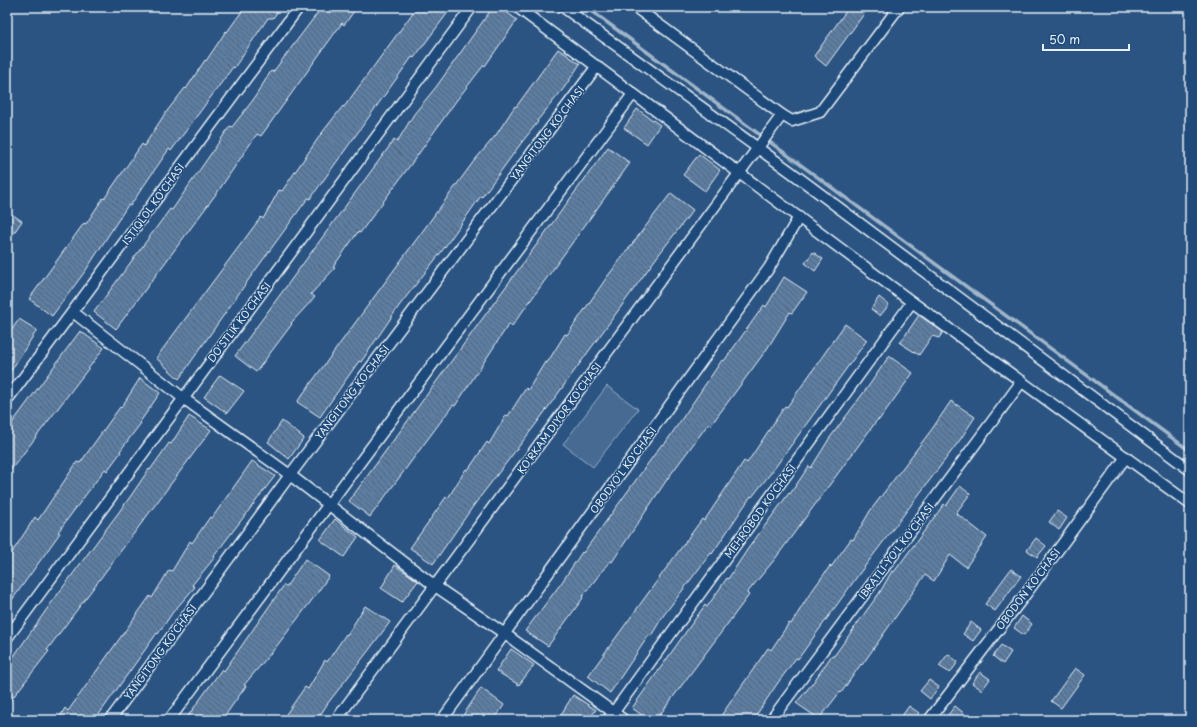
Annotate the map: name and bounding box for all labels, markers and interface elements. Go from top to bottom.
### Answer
scale bar [1043,26,1129,52]
text: 50 m [1049,30,1080,48]
street label: YANGITONG KO'CHASI [506,82,587,183]
street label: ISTIQLOL KO'CHASI [118,160,187,248]
street label: DO'STLIK KO'CHASI [203,278,274,365]
street label: YANGITONG KO'CHASI [311,341,392,442]
street label: KO'RKAM DIYOR KO'CHASI [513,359,604,477]
street label: OBODYO'L KO'CHASI [586,423,659,516]
street label: MEHROBOD KO'CHASI [720,461,799,561]
street label: IBRATLI-YO'L KO'CHASI [854,499,937,602]
street label: OBODON KO'CHASI [992,545,1063,633]
street label: YANGITONG KO'CHASI [120,601,199,703]

